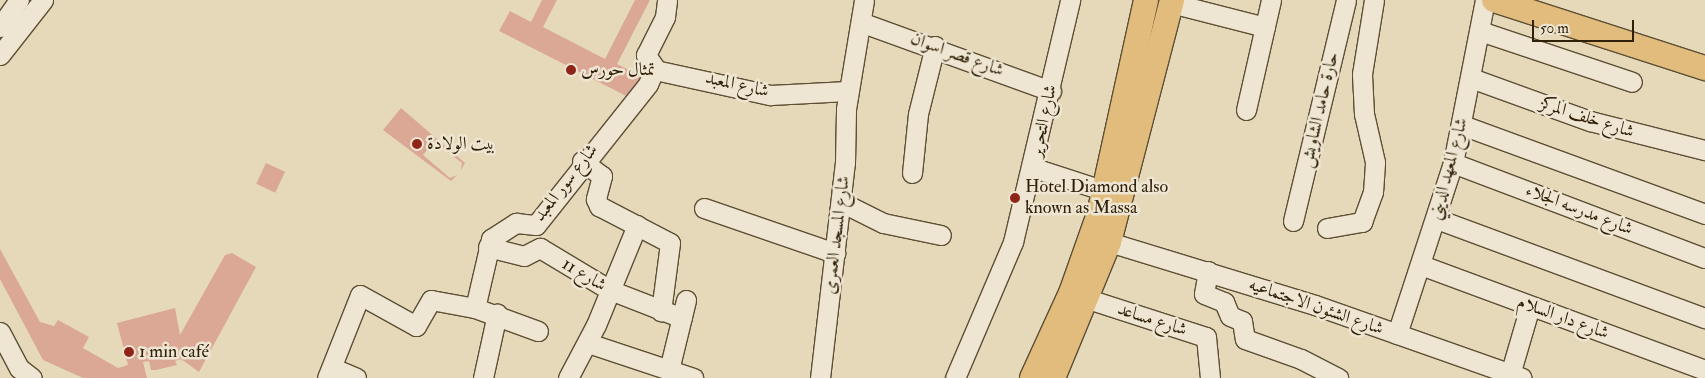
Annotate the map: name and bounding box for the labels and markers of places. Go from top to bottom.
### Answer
place label: تمثال حورس [581,59,655,81]
marker: تمثال حورس [565,64,577,76]
place label: بيت الولادة [427,133,495,155]
marker: بيت الولادة [411,138,423,150]
place label: Hotel Diamond also known as Massa [1025,177,1168,220]
marker: Hotel Diamond also known as Massa [1009,192,1021,204]
place label: 1 min café [139,341,209,363]
marker: 1 min café [123,346,135,358]

